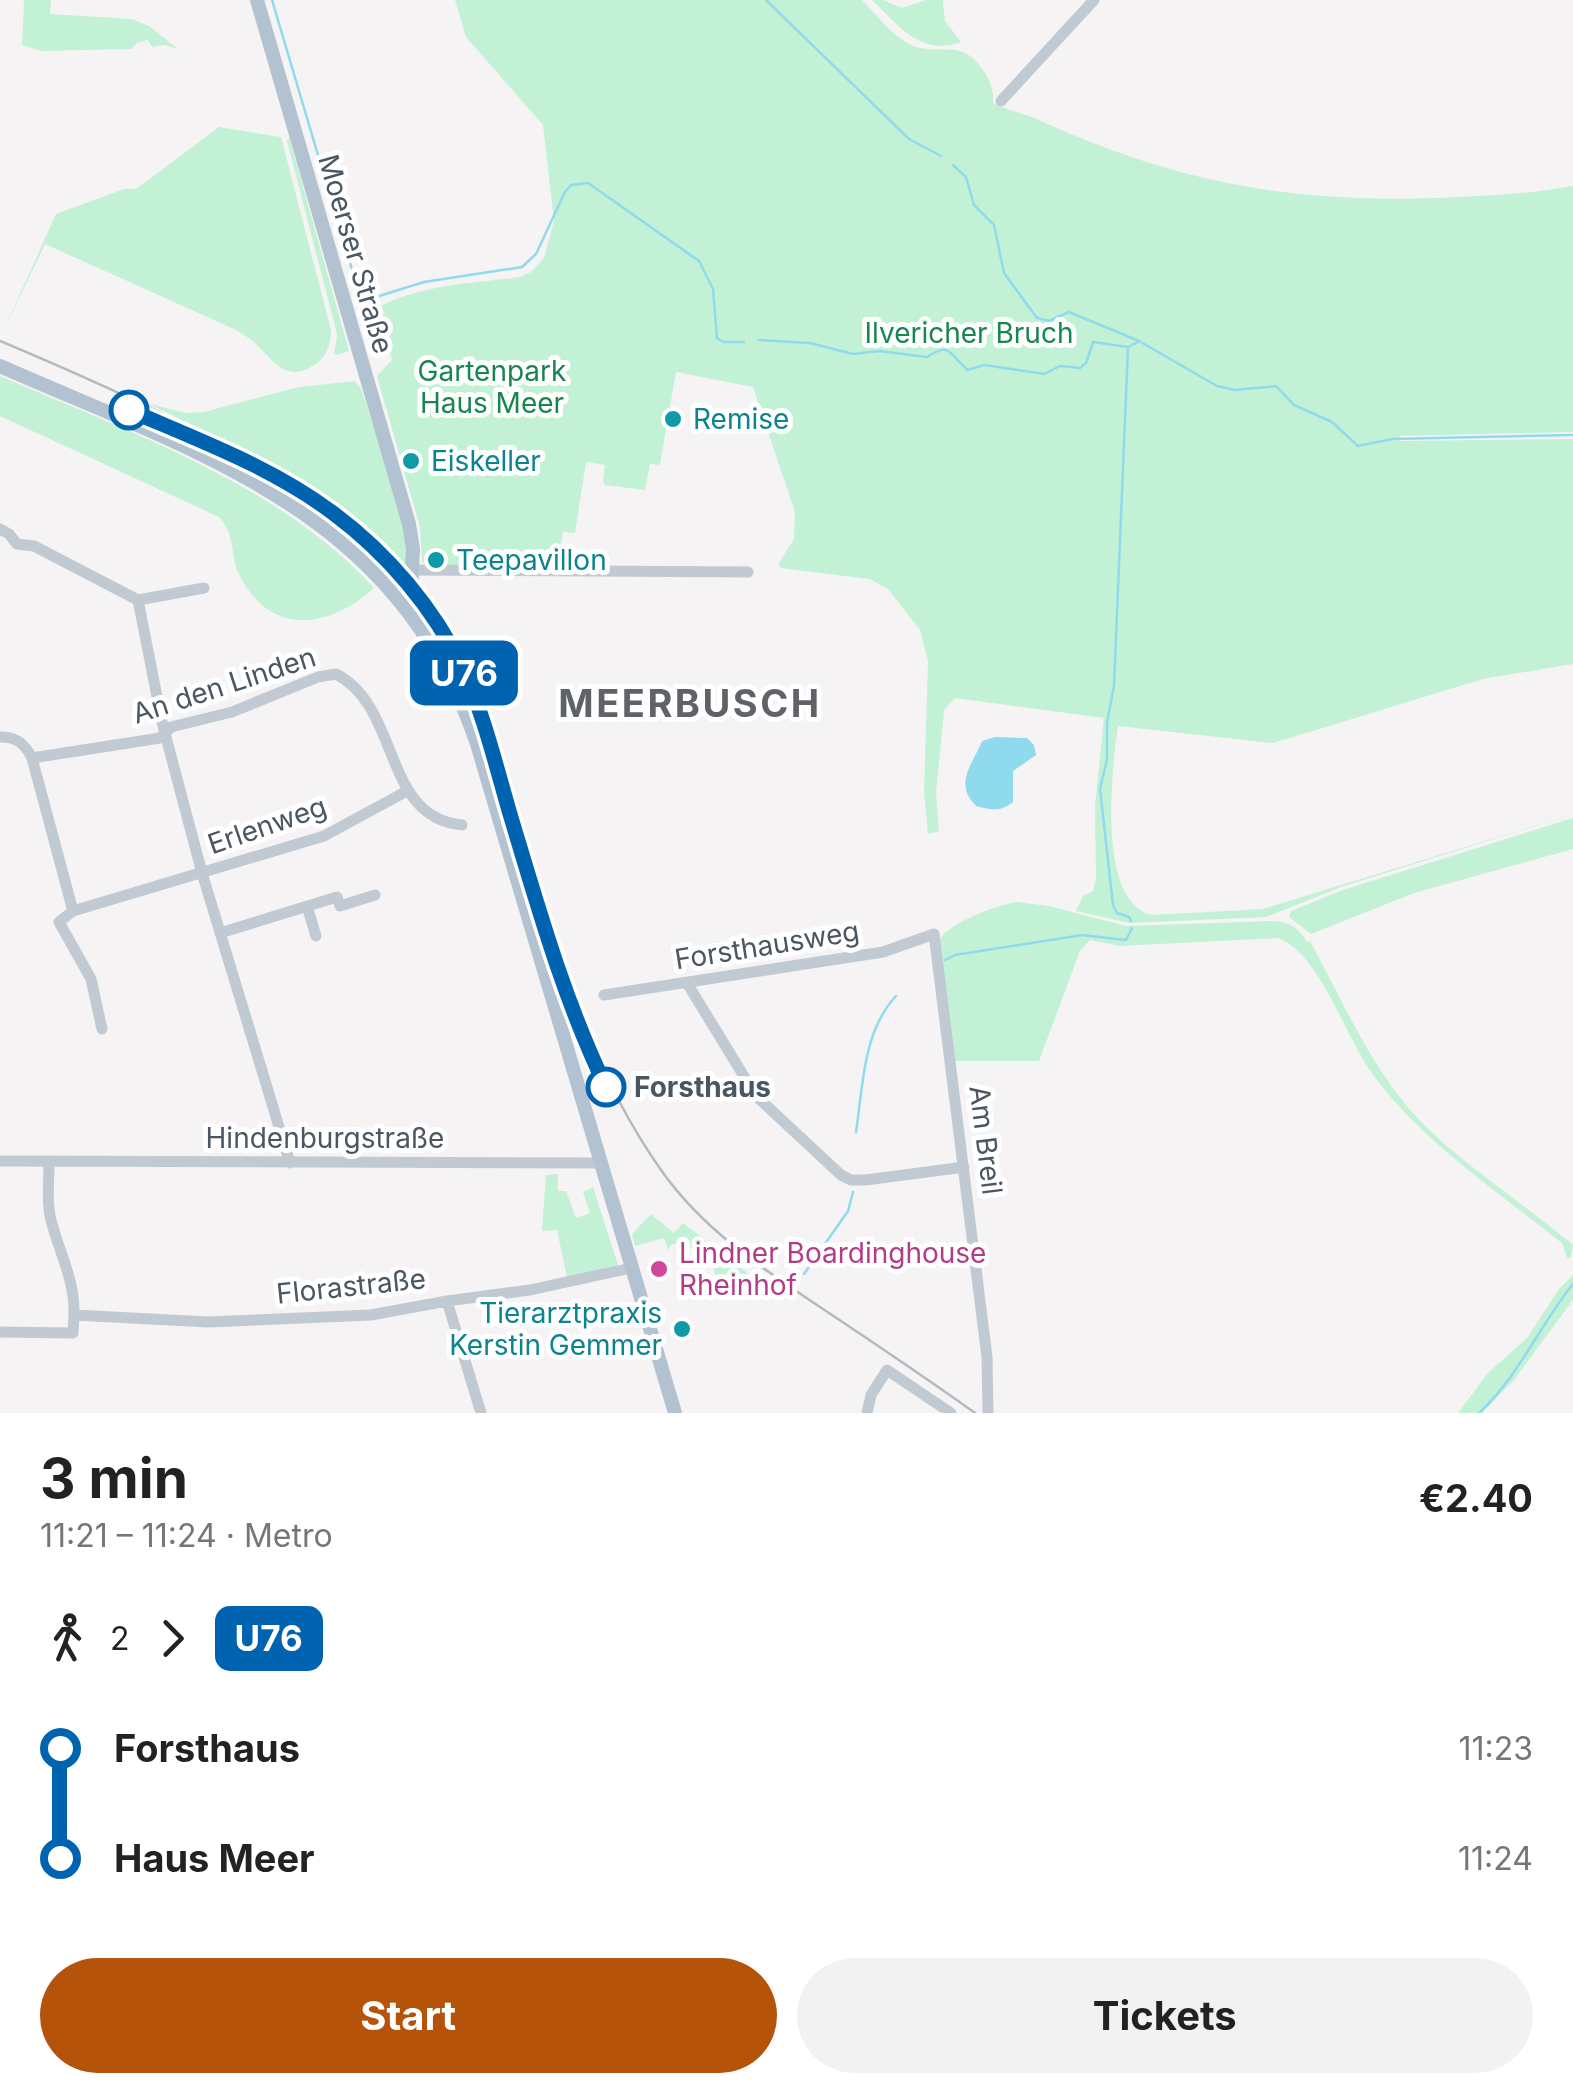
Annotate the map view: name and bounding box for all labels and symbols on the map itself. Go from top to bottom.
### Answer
street label: Moerser Straße [311,151,401,357]
park label: Ilvericher Bruch [865,316,1073,350]
park label: Gartenpark Haus Meer [418,354,566,420]
unlabelled marker [110,391,148,429]
place label: Remise [693,402,789,436]
marker: Remise [662,408,684,430]
place label: Eiskeller [431,444,541,478]
marker: Eiskeller [400,450,422,472]
place label: Teepavillon [456,543,607,577]
marker: Teepavillon [425,549,447,571]
street label: An den Linden [128,639,320,731]
line badge: U76 [406,640,522,706]
district label: MEERBUSCH [558,680,822,726]
street label: Erlenweg [203,789,331,861]
street label: Forsthausweg [672,914,862,976]
marker: Forsthaus [587,1068,625,1106]
place label: Forsthaus [634,1070,771,1104]
street label: Am Breil [962,1083,1010,1197]
street label: Hindenburgstraße [206,1121,444,1155]
place label: Lindner Boardinghouse Rheinhof [679,1236,986,1302]
marker: Lindner Boardinghouse Rheinhof [648,1258,670,1280]
street label: Florastraße [275,1261,427,1311]
place label: Tierarztpraxis Kerstin Gemmer [449,1296,662,1362]
marker: Tierarztpraxis Kerstin Gemmer [671,1318,693,1340]

